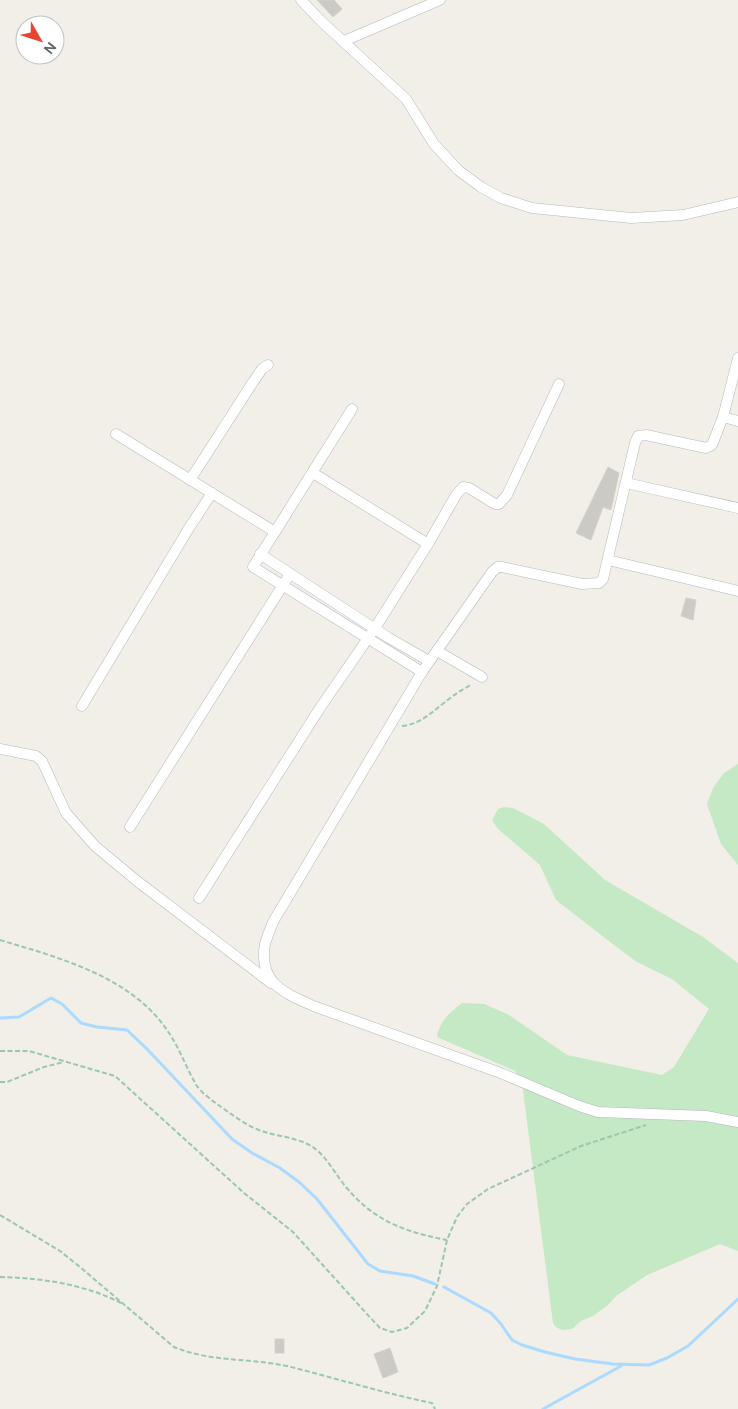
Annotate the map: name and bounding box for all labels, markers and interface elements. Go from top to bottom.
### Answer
north arrow [15,15,65,65]
text: N [40,39,60,58]

